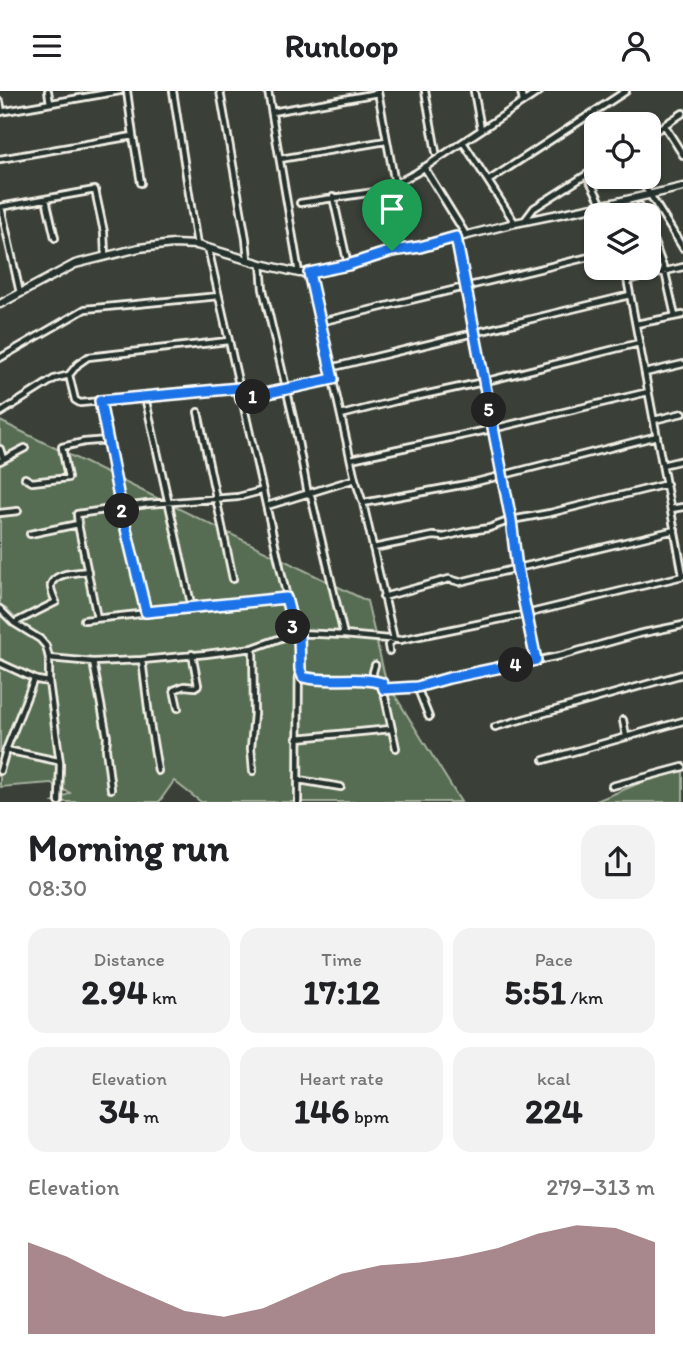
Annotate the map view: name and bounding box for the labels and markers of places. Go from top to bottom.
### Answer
pin [362,179,422,251]
pin: 1 [236,379,270,415]
pin: 5 [472,393,506,427]
pin: 2 [104,493,140,529]
pin: 3 [276,609,310,645]
pin: 4 [498,647,534,683]

